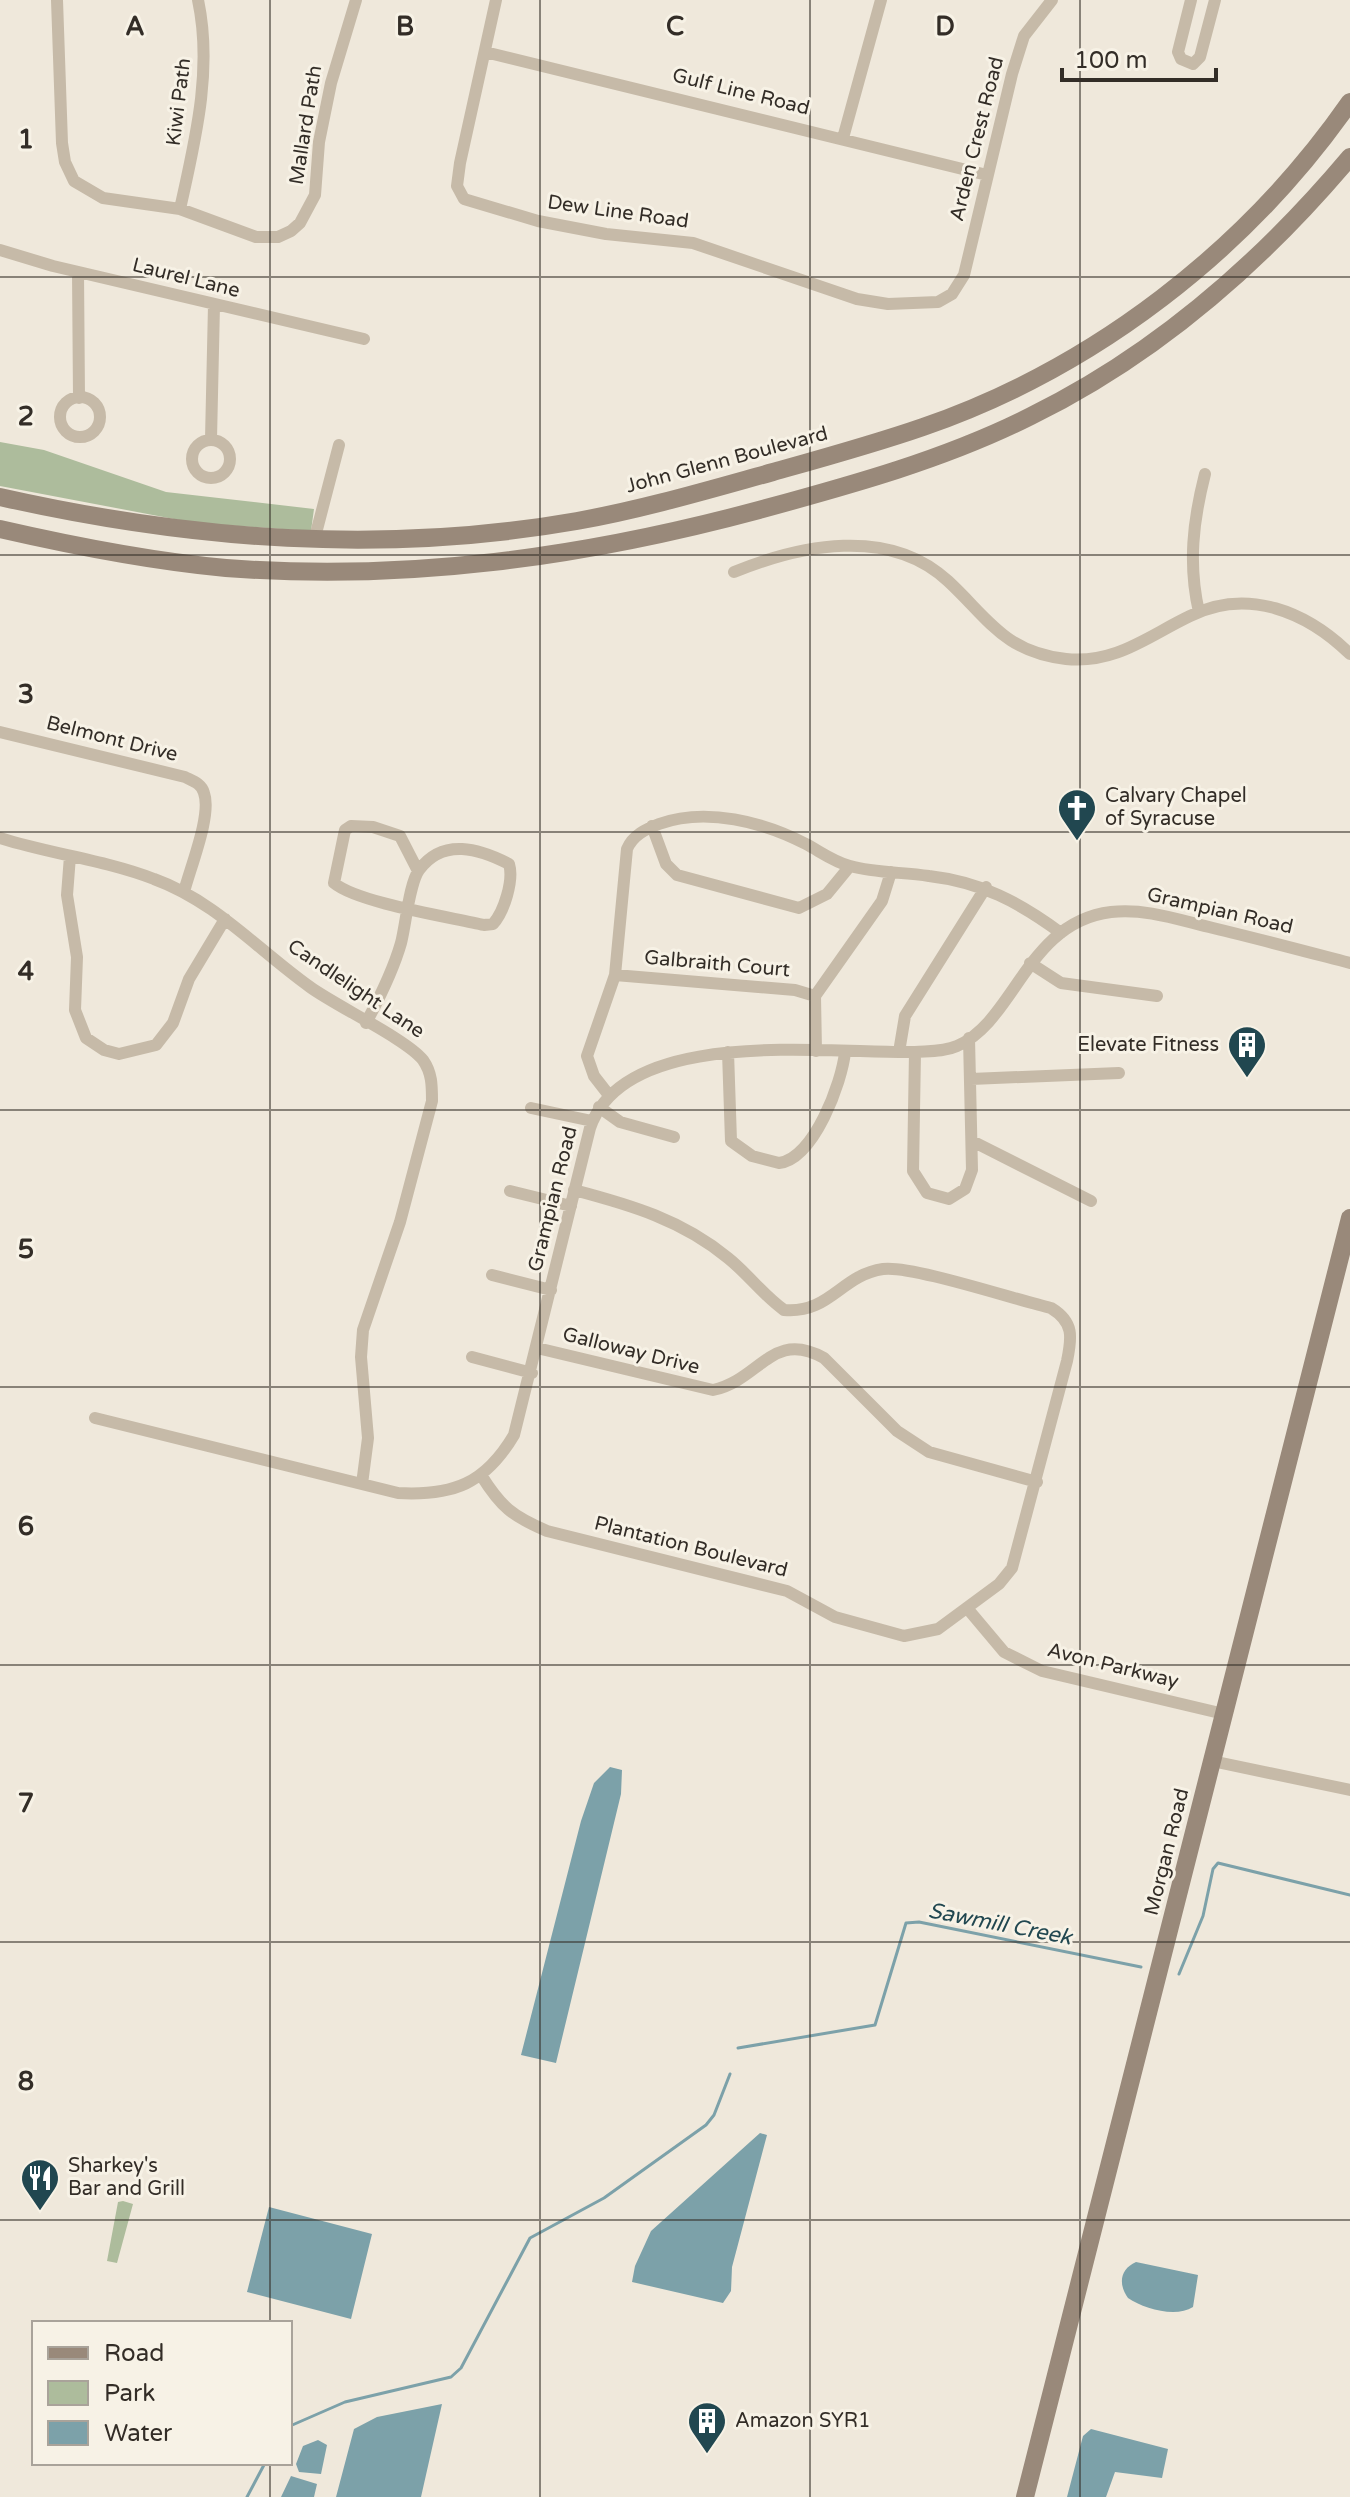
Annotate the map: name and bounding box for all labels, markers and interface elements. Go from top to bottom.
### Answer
text: A [125,11,145,42]
text: B [396,11,414,42]
text: C [666,11,684,42]
text: D [935,11,955,42]
scale bar [1062,32,1216,82]
text: 100 m [1074,46,1148,75]
street label: Arden Crest Road [945,54,1009,224]
street label: Kiwi Path [162,57,196,147]
street label: Gulf Line Road [670,63,812,121]
street label: Mallard Path [285,64,327,186]
text: 1 [18,124,34,155]
street label: Dew Line Road [546,190,690,234]
street label: Laurel Lane [130,253,242,303]
text: 2 [18,401,34,432]
street label: John Glenn Boulevard [623,421,831,499]
text: 3 [18,679,34,710]
street label: Belmont Drive [44,711,180,767]
place label: Calvary Chapel of Syracuse [1105,784,1247,831]
church icon: Calvary Chapel of Syracuse [1056,787,1098,842]
street label: Grampian Road [1145,883,1295,939]
street label: Candlelight Lane [283,934,429,1044]
street label: Galbraith Court [643,946,791,982]
text: 4 [18,956,34,987]
building icon: Elevate Fitness [1226,1024,1268,1079]
place label: Elevate Fitness [1077,1033,1219,1057]
street label: Grampian Road [523,1124,583,1274]
text: 5 [18,1234,34,1265]
street label: Galloway Drive [560,1322,702,1380]
text: 6 [18,1511,34,1542]
street label: Plantation Boulevard [592,1511,790,1583]
street label: Avon Parkway [1045,1638,1181,1694]
street label: Morgan Road [1140,1786,1194,1918]
text: 7 [18,1788,34,1819]
water label: Sawmill Creek [926,1897,1076,1951]
text: 8 [18,2066,34,2097]
place label: Sharkey's Bar and Grill [68,2154,185,2201]
restaurant icon: Sharkey's Bar and Grill [19,2157,61,2212]
legend [32,2321,292,2465]
text: Road [104,2339,164,2368]
text: Park [104,2379,155,2408]
building icon: Amazon SYR1 [686,2400,728,2455]
place label: Amazon SYR1 [735,2409,871,2433]
text: Water [104,2419,173,2448]

